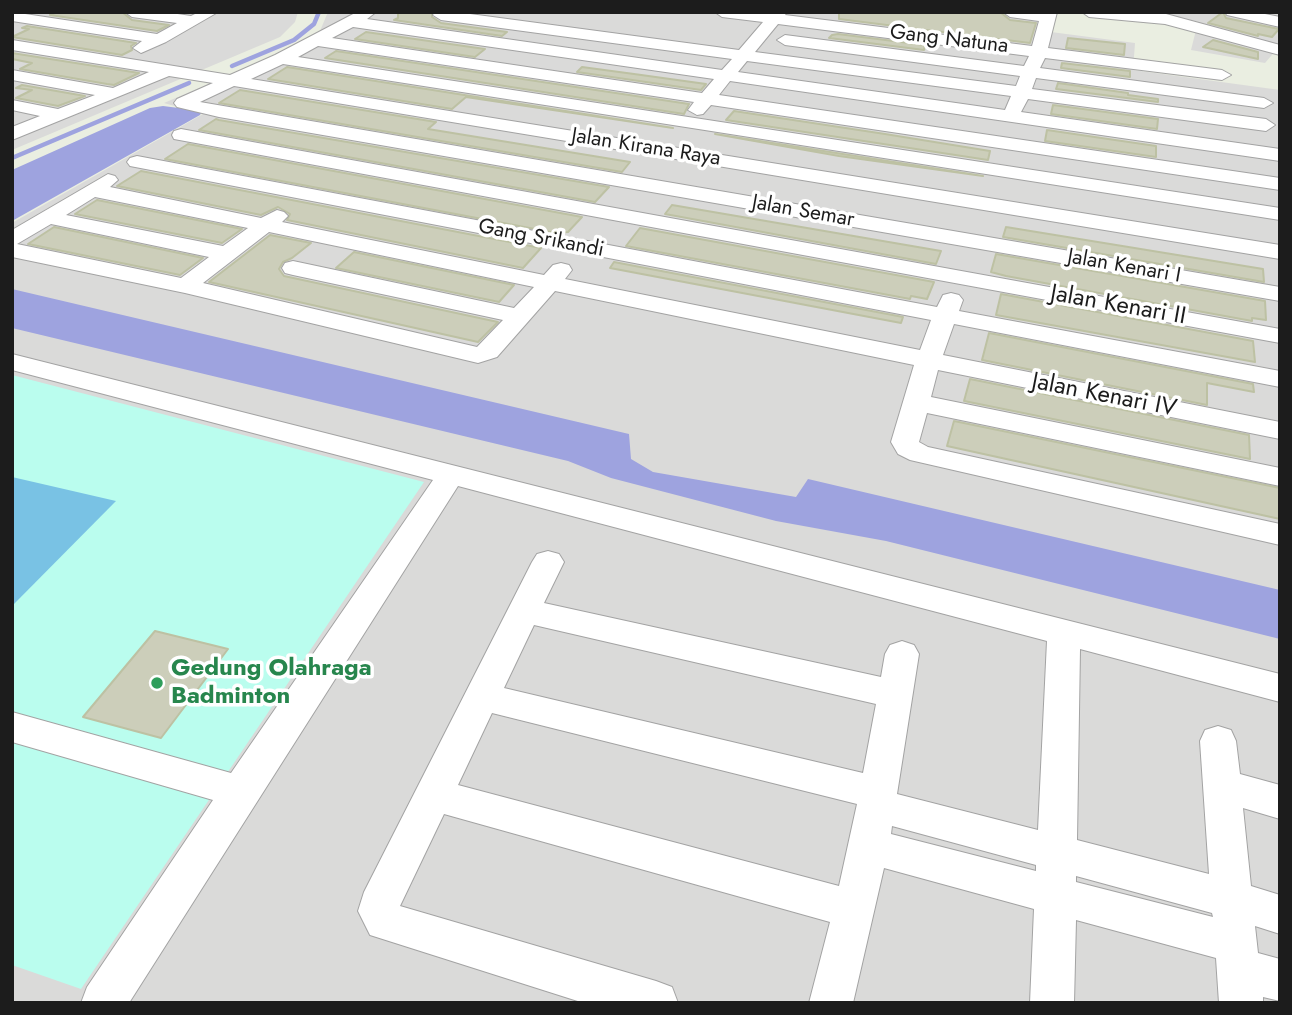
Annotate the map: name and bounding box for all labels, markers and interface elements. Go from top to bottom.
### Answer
street label: Gang Natuna [888,20,1010,60]
street label: Jalan Kirana Raya [570,124,722,172]
street label: Jalan Semar [750,191,856,233]
street label: Gang Srikandi [476,214,606,264]
street label: Jalan Kenari I [1065,245,1183,289]
street label: Jalan Kenari II [1048,280,1188,332]
street label: Jalan Kenari IV [1029,368,1179,424]
place label: Gedung Olahraga Badminton [171,655,372,711]
marker: Gedung Olahraga Badminton [149,675,165,691]

